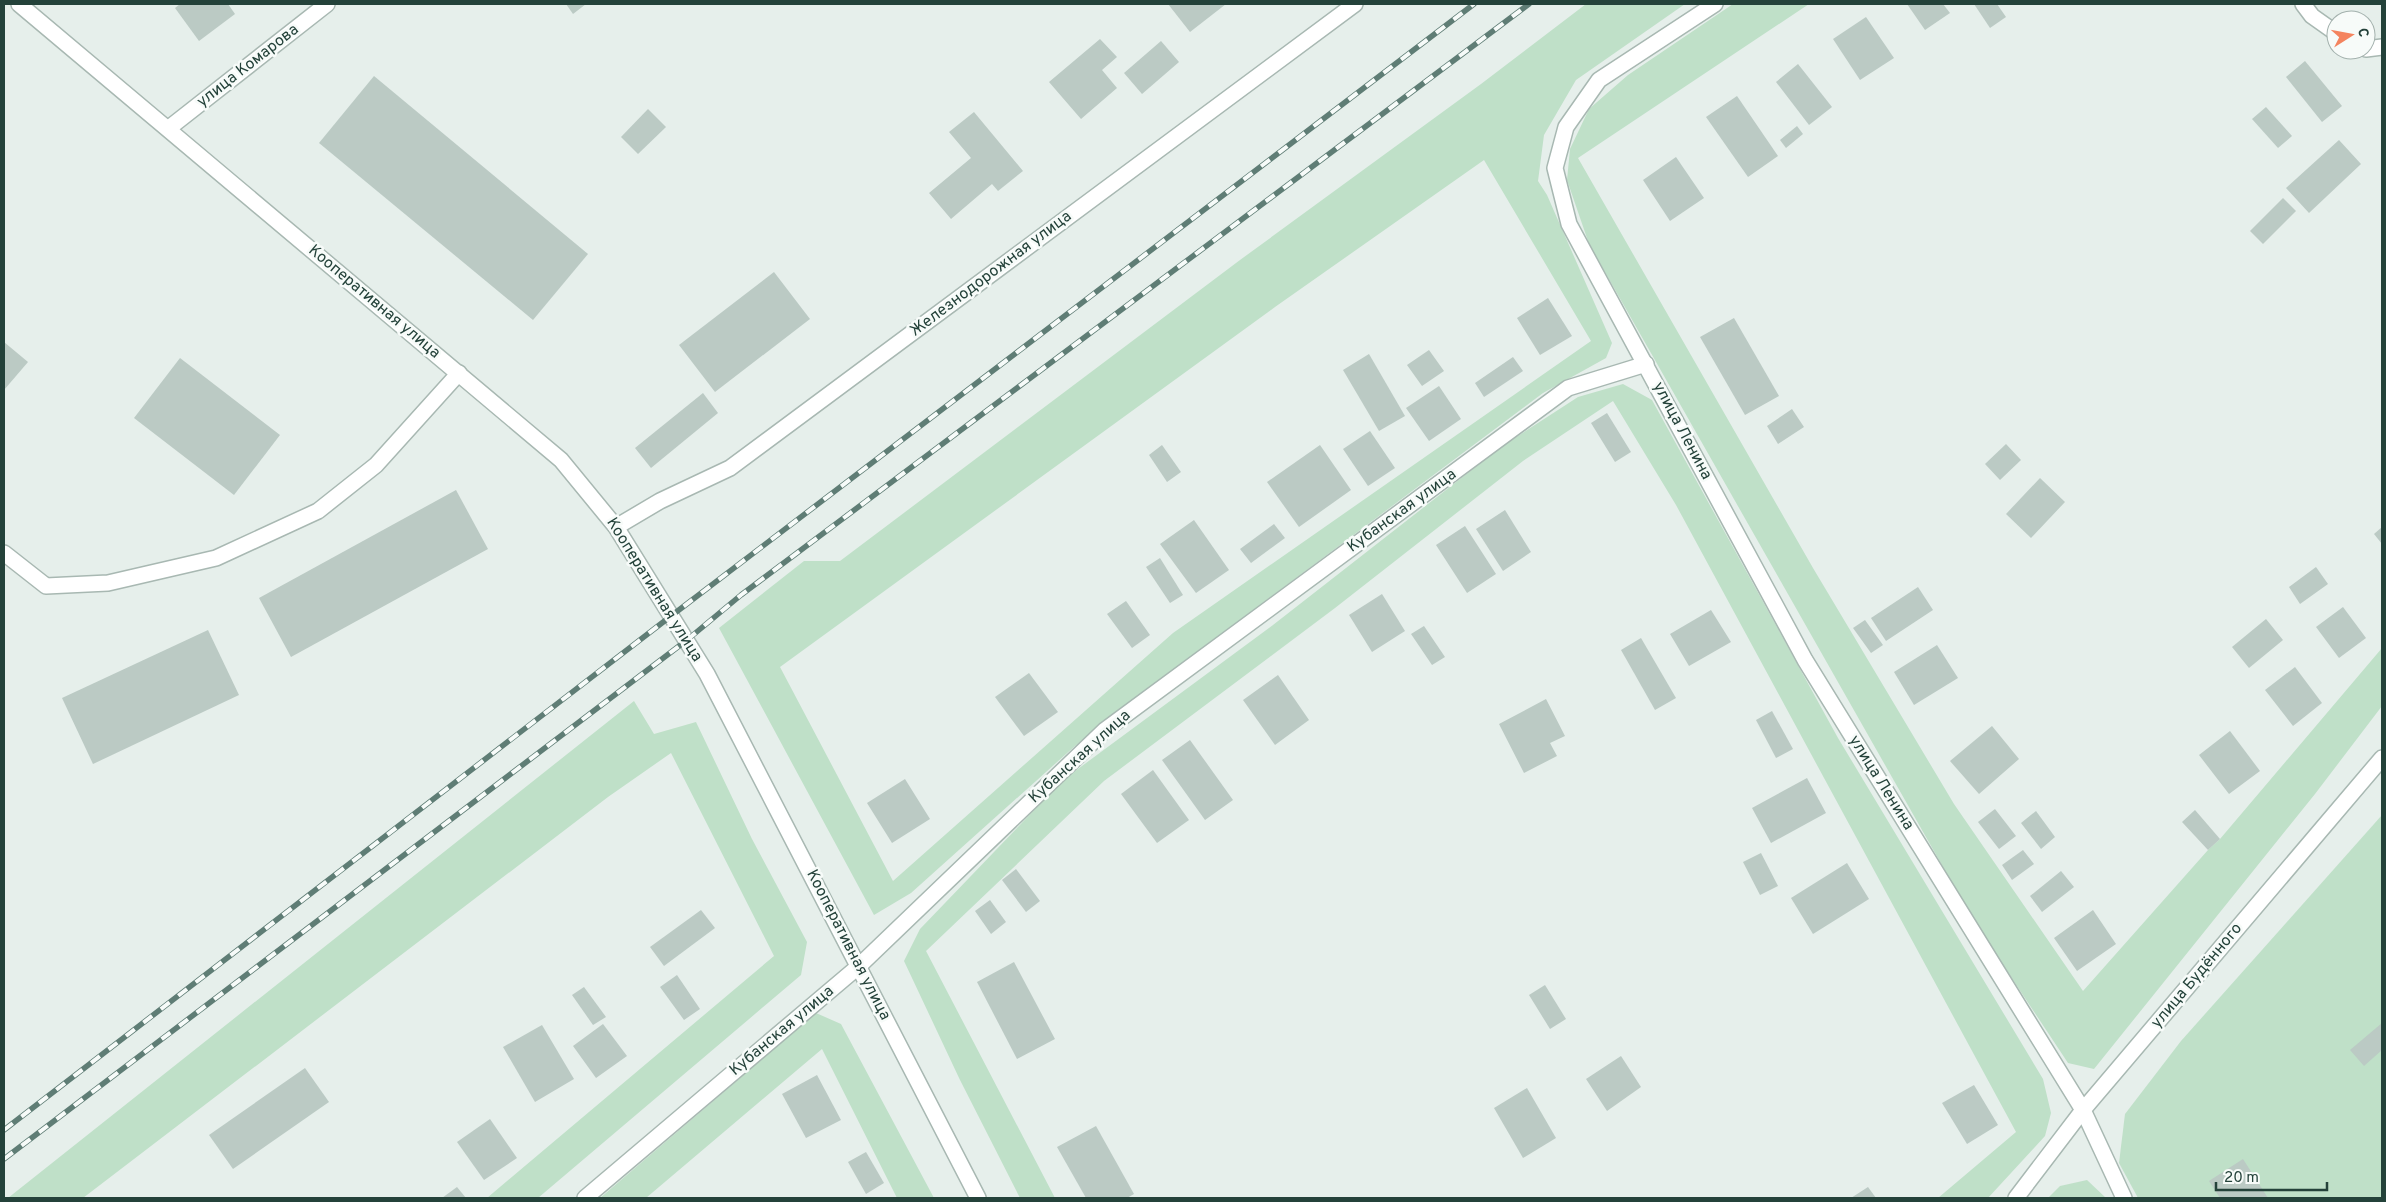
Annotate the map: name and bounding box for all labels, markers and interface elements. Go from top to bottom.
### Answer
north arrow [2326,10,2376,60]
street label: улица Комарова [193,20,303,112]
text: С [2353,27,2371,39]
street label: Железнодорожная улица [906,207,1076,341]
street label: Кооперативная улица [304,241,444,363]
street label: улица Ленина [1648,379,1716,483]
street label: Кубанская улица [1343,465,1461,557]
street label: Кооперативная улица [601,514,707,666]
street label: Кубанская улица [1025,706,1135,808]
street label: улица Ленина [1844,732,1918,834]
street label: Кооперативная улица [801,866,895,1024]
street label: улица Будённого [2147,919,2247,1033]
street label: Кубанская улица [726,982,838,1080]
scale bar [2216,1160,2327,1192]
text: 20 m [2224,1169,2259,1188]

